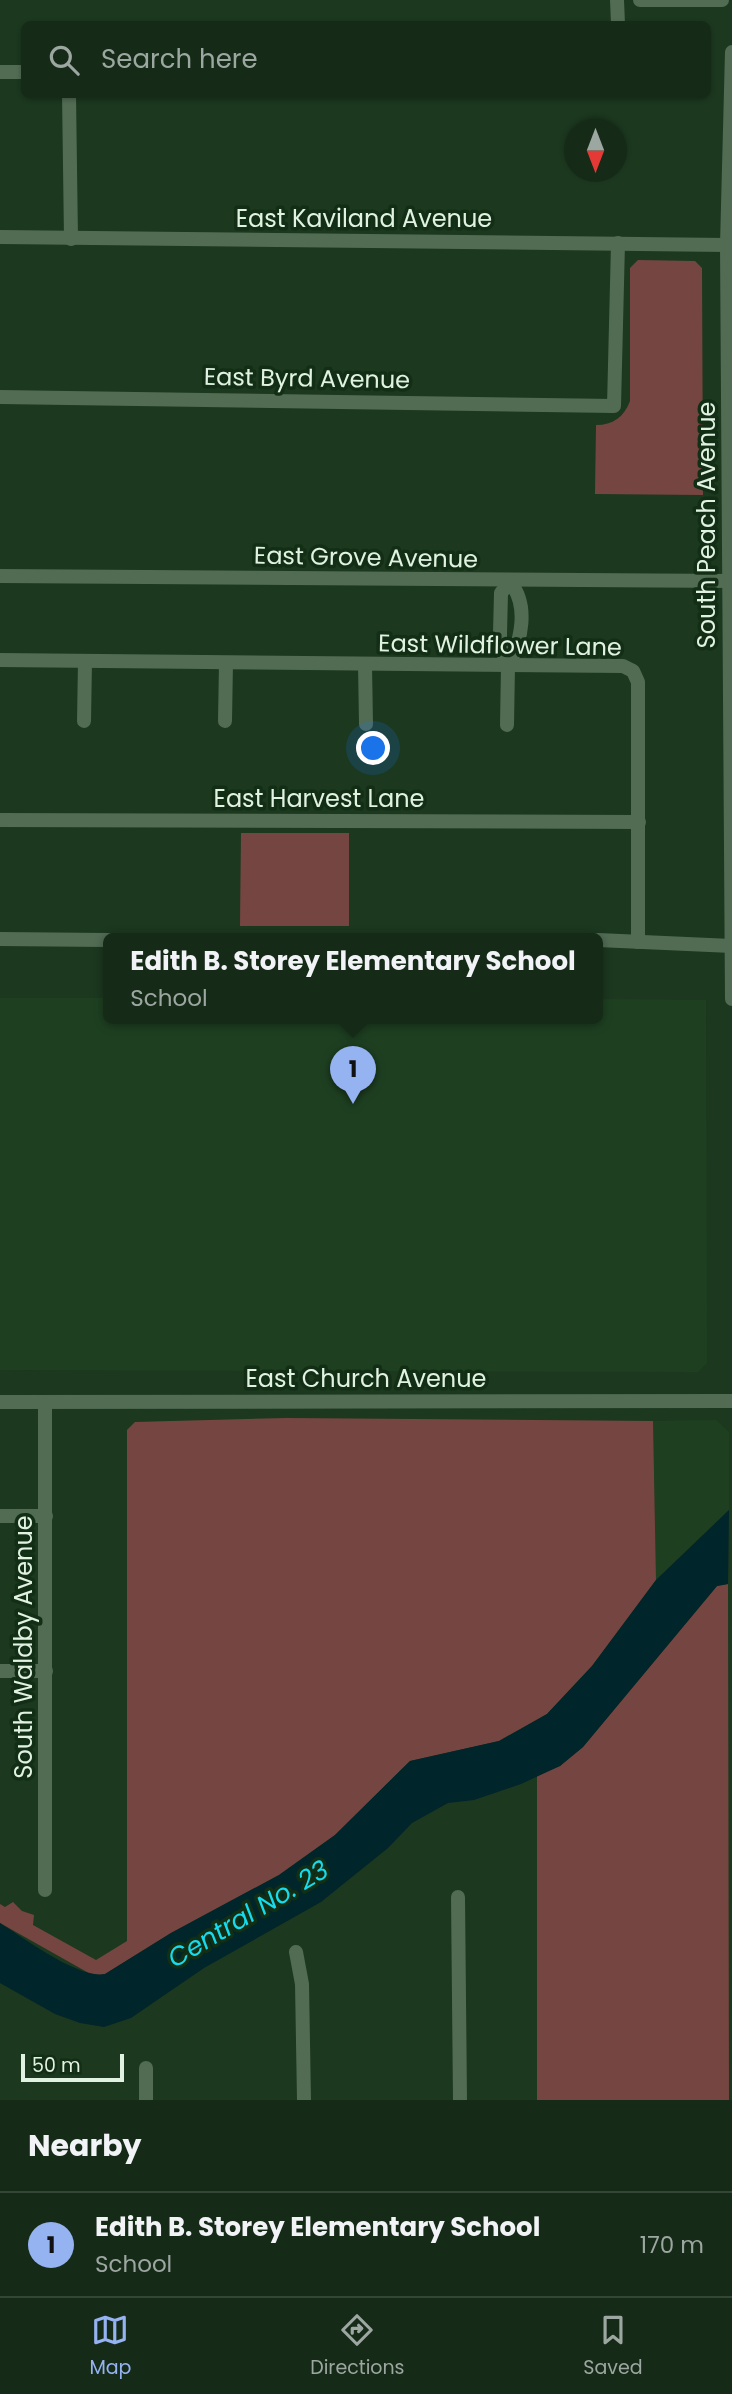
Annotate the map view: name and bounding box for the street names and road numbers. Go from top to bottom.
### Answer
street label: East Kaviland Avenue [236,202,492,235]
street label: East Byrd Avenue [204,360,410,396]
street label: South Peach Avenue [690,402,723,648]
street label: East Grove Avenue [254,539,478,575]
street label: East Wildflower Lane [378,626,622,664]
street label: East Harvest Lane [214,782,424,815]
street label: East Church Avenue [246,1362,486,1395]
street label: South Waldby Avenue [7,1515,40,1779]

